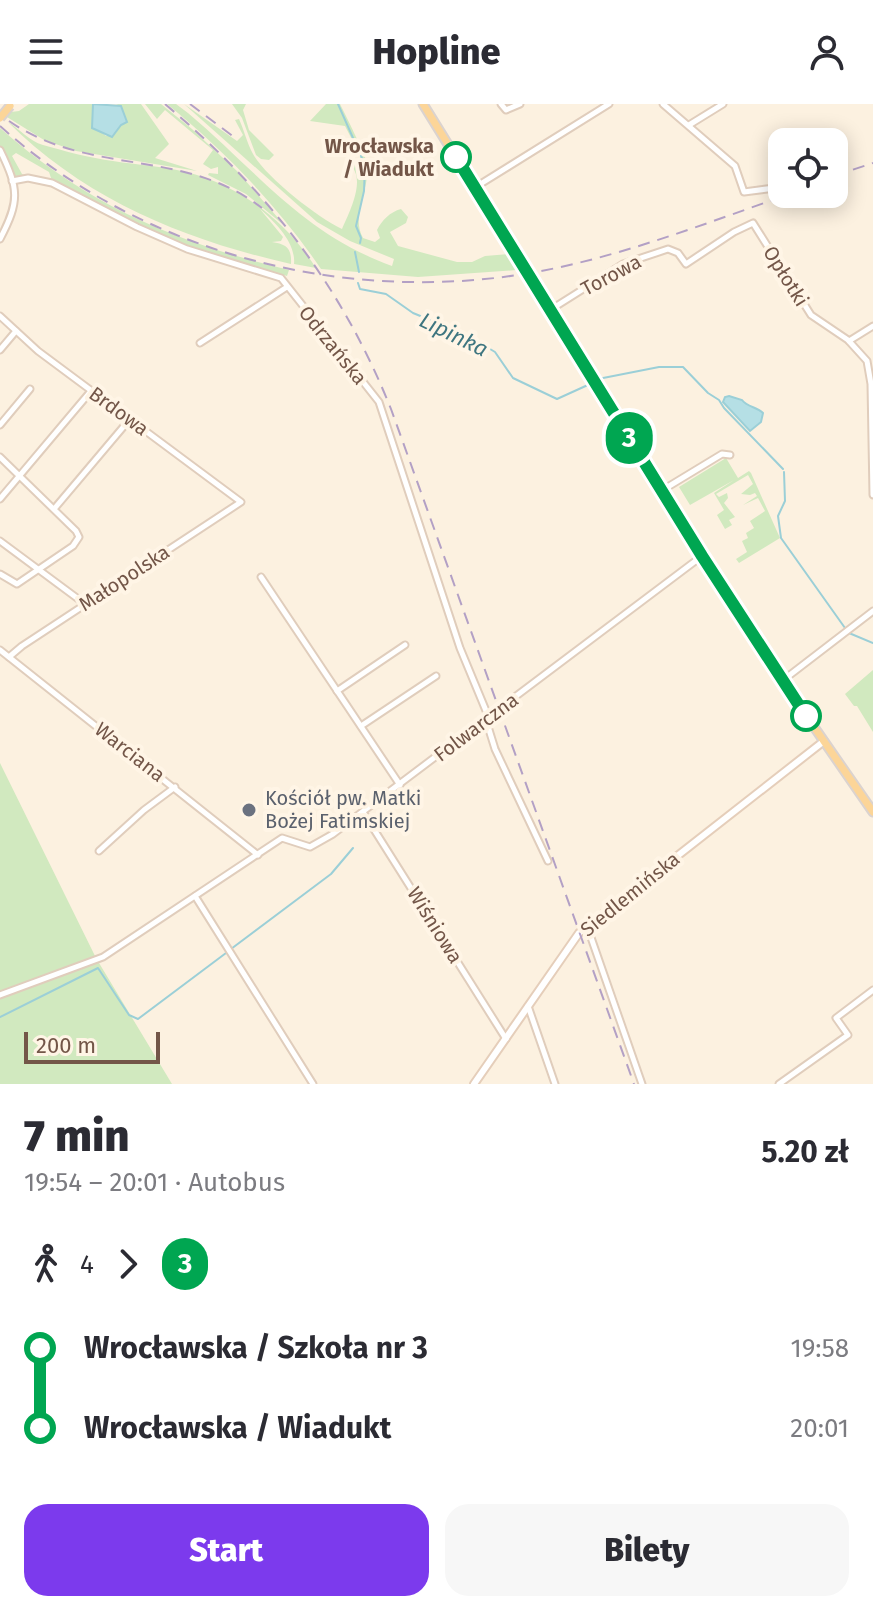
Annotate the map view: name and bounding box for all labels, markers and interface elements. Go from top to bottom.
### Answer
icon: menu [24,30,68,74]
text: Hopline [373,30,500,74]
icon: person [805,30,849,74]
map controls [768,128,848,208]
button: locate [768,128,848,208]
place label: Wrocławska / Wiadukt [325,134,434,181]
marker: Wrocławska / Wiadukt [441,142,471,172]
street label: Opłotki [758,241,814,311]
street label: Torowa [577,249,645,301]
street label: Odrzańska [294,301,372,389]
water label: Lipinka [415,306,493,363]
street label: Brdowa [84,381,154,441]
line badge: 3 [603,412,655,464]
text: 3 [622,421,636,454]
street label: Małopolska [74,540,174,616]
street label: Folwarczna [429,687,523,767]
unlabelled marker [791,701,821,731]
street label: Warciana [90,717,170,787]
place label: Kościół pw. Matki Bożej Fatimskiej [265,786,421,833]
marker: Kościół pw. Matki Bożej Fatimskiej [240,801,258,819]
street label: Siedlemińska [576,847,684,941]
street label: Wiśniowa [402,882,468,968]
scale bar [24,1028,160,1064]
text: 200 m [36,1032,96,1059]
text: 7 min [24,1110,130,1163]
text: 5.20 zł [761,1134,849,1170]
text: 19:54 – 20:01 · Autobus [24,1167,285,1198]
icon: walk [24,1242,68,1286]
icon: forward [106,1242,150,1286]
text: 3 [178,1247,192,1280]
text: 4 [80,1249,94,1280]
text: Wrocławska / Szkoła nr 3 [84,1330,428,1366]
text: 19:58 [790,1333,849,1364]
text: Wrocławska / Wiadukt [84,1410,391,1446]
text: 20:01 [790,1413,849,1444]
button: Start [24,1504,429,1596]
button: Bilety [445,1504,849,1596]

